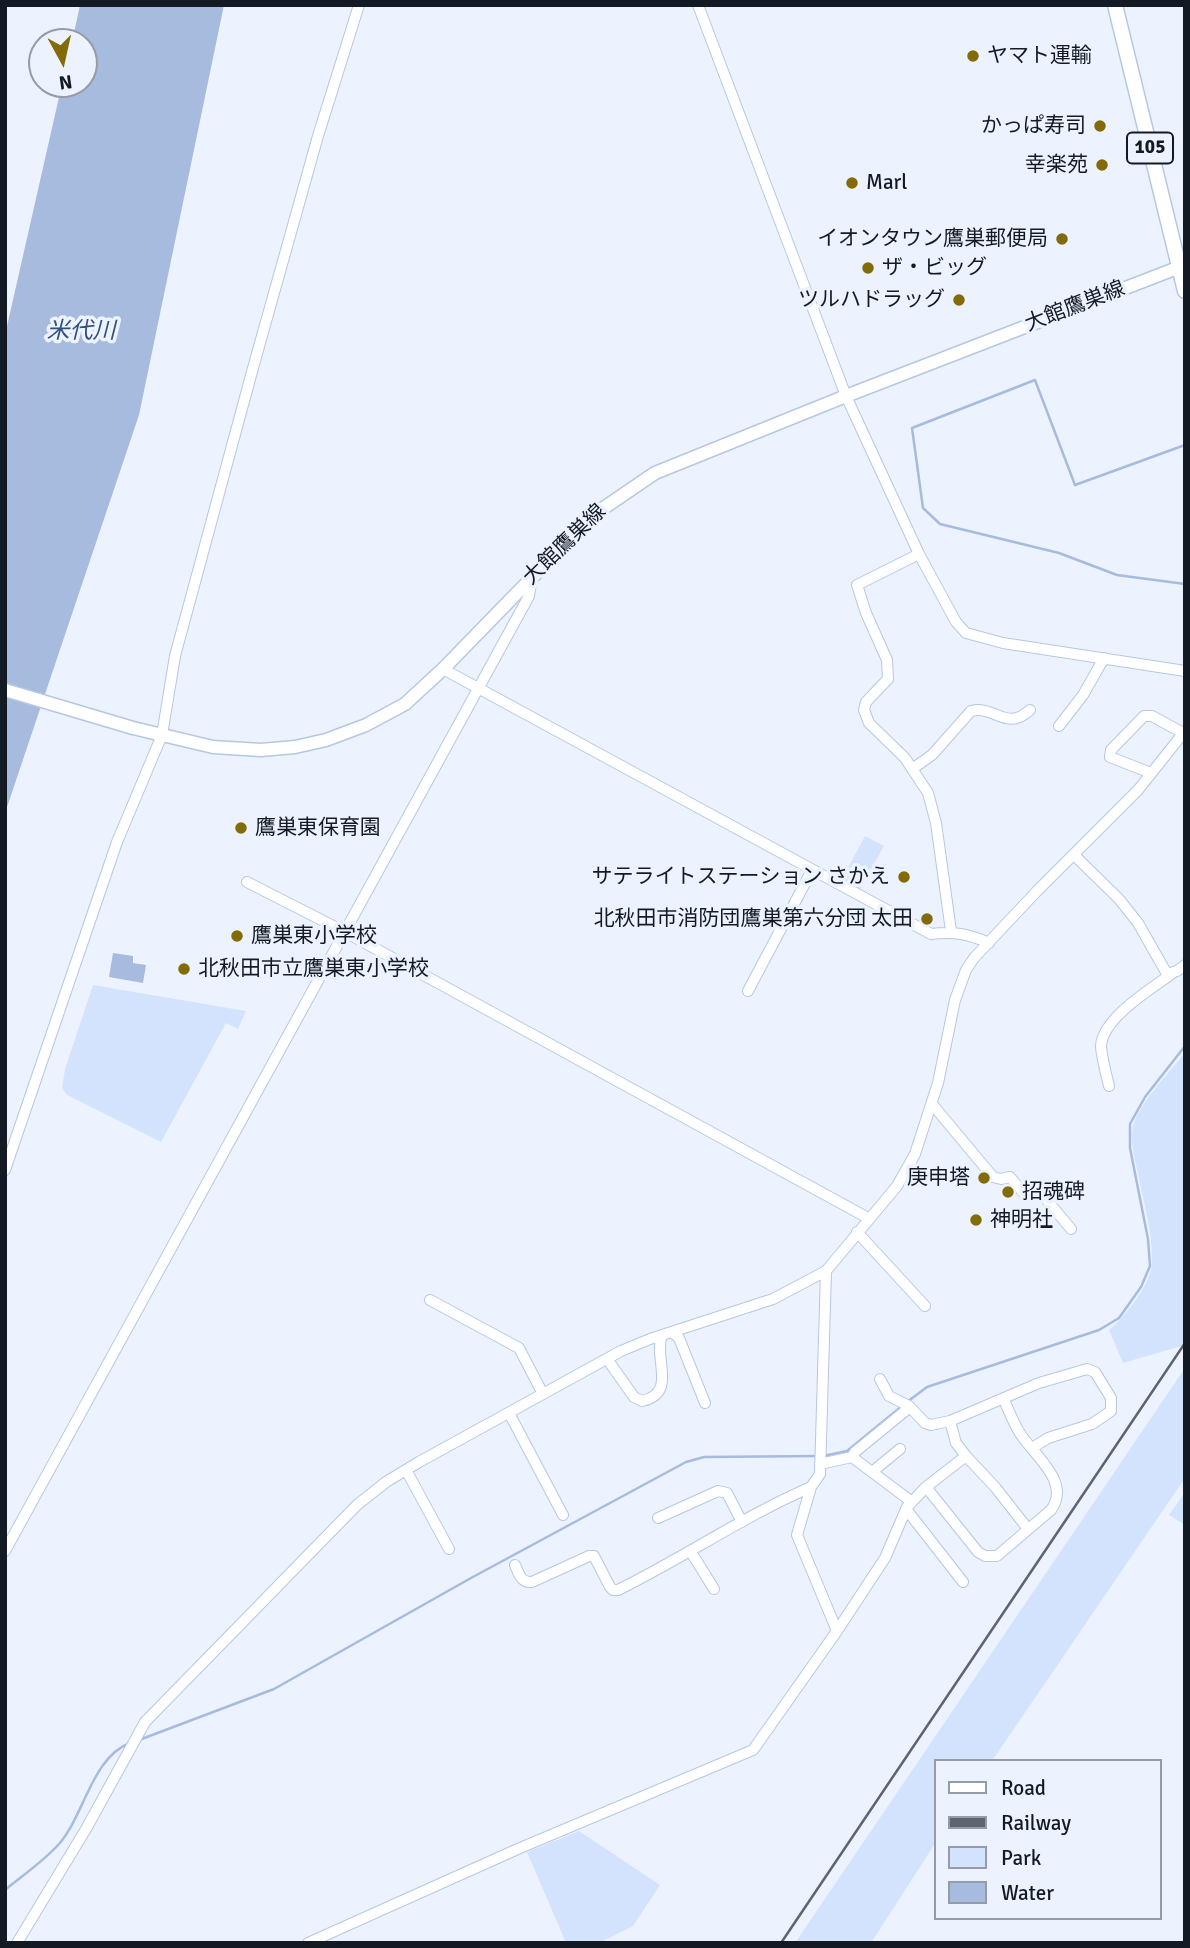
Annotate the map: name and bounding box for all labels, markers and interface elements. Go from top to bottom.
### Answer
north arrow [28,28,98,98]
place label: ヤマト運輸 [987,43,1092,69]
marker: ヤマト運輸 [965,48,981,64]
text: N [57,69,74,95]
place label: かっぱ寿司 [981,113,1086,139]
marker: かっぱ寿司 [1092,118,1108,134]
road number: 105 [1127,132,1173,164]
place label: 幸楽苑 [1025,152,1088,178]
marker: 幸楽苑 [1094,157,1110,173]
place label: Marl [866,170,907,196]
marker: Marl [844,175,860,191]
place label: イオンタウン鷹巣郵便局 [817,226,1048,252]
marker: イオンタウン鷹巣郵便局 [1054,231,1070,247]
place label: ザ・ビッグ [882,255,987,281]
marker: ザ・ビッグ [860,260,876,276]
street label: 大館鷹巣線 [1021,276,1129,338]
place label: ツルハドラッグ [798,287,945,313]
marker: ツルハドラッグ [951,292,967,308]
water label: 米代川 [47,318,115,346]
street label: 大館鷹巣線 [518,499,612,591]
place label: 鷹巣東保育園 [255,815,381,841]
marker: 鷹巣東保育園 [233,820,249,836]
place label: サテライトステーション さかえ [591,864,890,890]
marker: サテライトステーション さかえ [896,869,912,885]
place label: 北秋田市消防団鷹巣第六分団 太田 [593,906,913,932]
marker: 北秋田市消防団鷹巣第六分団 太田 [919,911,935,927]
place label: 鷹巣東小学校 [251,923,377,949]
marker: 鷹巣東小学校 [229,928,245,944]
place label: 北秋田市立鷹巣東小学校 [198,956,429,982]
marker: 北秋田市立鷹巣東小学校 [176,961,192,977]
place label: 庚申塔 [907,1165,970,1191]
marker: 庚申塔 [976,1170,992,1186]
place label: 招魂碑 [1022,1179,1085,1205]
marker: 招魂碑 [1000,1184,1016,1200]
place label: 神明社 [990,1207,1053,1233]
marker: 神明社 [968,1212,984,1228]
legend [934,1759,1162,1920]
text: Road [1001,1775,1046,1801]
text: Railway [1001,1810,1071,1836]
text: Park [1001,1845,1041,1871]
text: Water [1001,1880,1054,1906]

